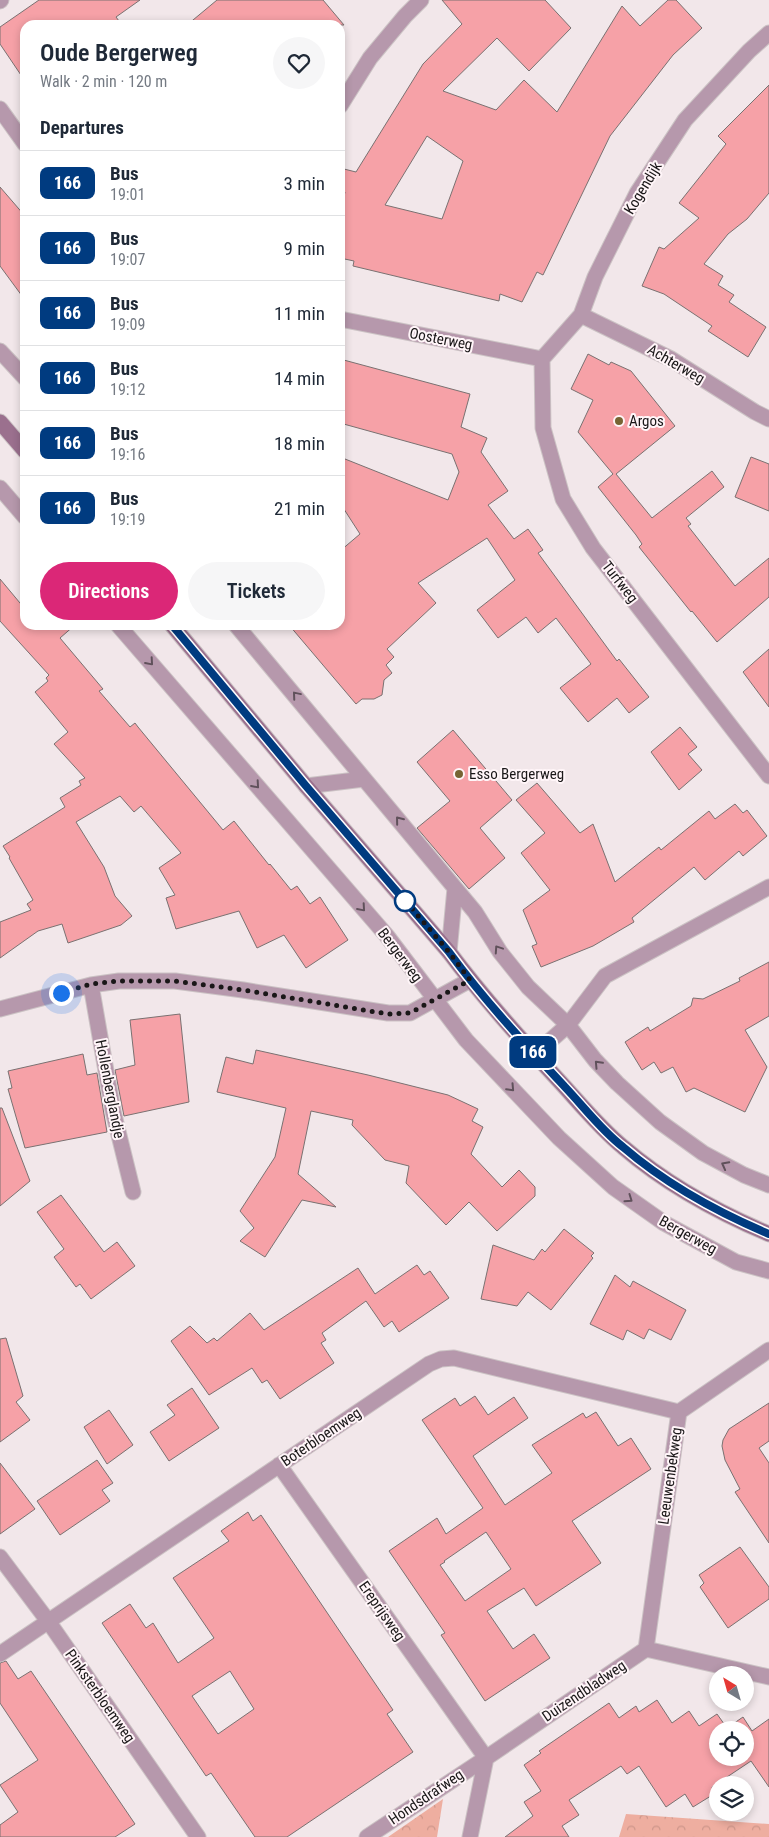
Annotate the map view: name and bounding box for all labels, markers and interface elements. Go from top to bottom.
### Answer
button: heart [273,37,325,89]
text: Oude Bergerweg [40,39,198,67]
text: Walk · 2 min · 120 m [40,72,167,91]
text: Departures [40,116,124,139]
street label: Kogendijk [620,158,666,218]
text: Bus [110,162,139,185]
text: 166 [54,172,81,193]
text: 3 min [283,172,325,195]
text: 19:01 [110,185,145,204]
text: Bus [110,227,139,250]
text: 166 [54,237,81,258]
text: 9 min [283,237,325,260]
text: 19:07 [110,250,145,269]
text: Bus [110,292,139,315]
text: 166 [54,302,81,323]
text: 11 min [274,302,325,325]
text: 19:09 [110,315,145,334]
street label: Oosterweg [408,324,474,354]
street label: Achterweg [644,340,708,388]
text: Bus [110,357,139,380]
text: 166 [54,367,81,388]
text: 14 min [274,367,325,390]
text: 19:12 [110,380,145,399]
place label: Argos [629,412,664,430]
marker: Argos [613,415,625,427]
text: Bus [110,422,139,445]
text: 166 [54,432,81,453]
text: 18 min [274,432,325,455]
text: 19:16 [110,445,145,464]
text: Bus [110,487,139,510]
text: 166 [54,497,81,518]
text: 21 min [274,497,325,520]
text: 19:19 [110,510,145,529]
street label: Turfweg [598,558,642,606]
button: Directions [40,562,178,620]
button: Tickets [188,562,325,620]
one-way arrow [144,656,153,665]
one-way arrow [292,692,301,701]
place label: Esso Bergerweg [469,765,564,783]
marker: Esso Bergerweg [453,768,465,780]
one-way arrow [251,779,259,788]
one-way arrow [396,817,405,826]
unlabelled marker [394,890,416,912]
one-way arrow [357,902,365,911]
street label: Bergerweg [374,924,426,986]
one-way arrow [495,945,505,954]
your location [49,981,74,1006]
line badge: 166 [504,1036,562,1068]
street label: Hollenberglandje [92,1038,128,1140]
text: 166 [519,1041,547,1062]
one-way arrow [595,1061,604,1070]
one-way arrow [505,1082,514,1091]
one-way arrow [721,1161,730,1171]
one-way arrow [624,1193,633,1202]
street label: Bergerweg [656,1212,720,1258]
street label: Boterbloemweg [278,1404,364,1470]
street label: Leeuwenbekweg [654,1426,686,1526]
street label: Ereprijsweg [355,1578,409,1644]
street label: Pinksterbloemweg [61,1646,139,1746]
street label: Duizendbladweg [539,1656,629,1726]
north arrow [709,1666,754,1711]
map controls [709,1666,754,1821]
button: locate [709,1721,754,1766]
street label: Hondsdrafweg [385,1765,467,1829]
button: layers [709,1776,754,1821]

